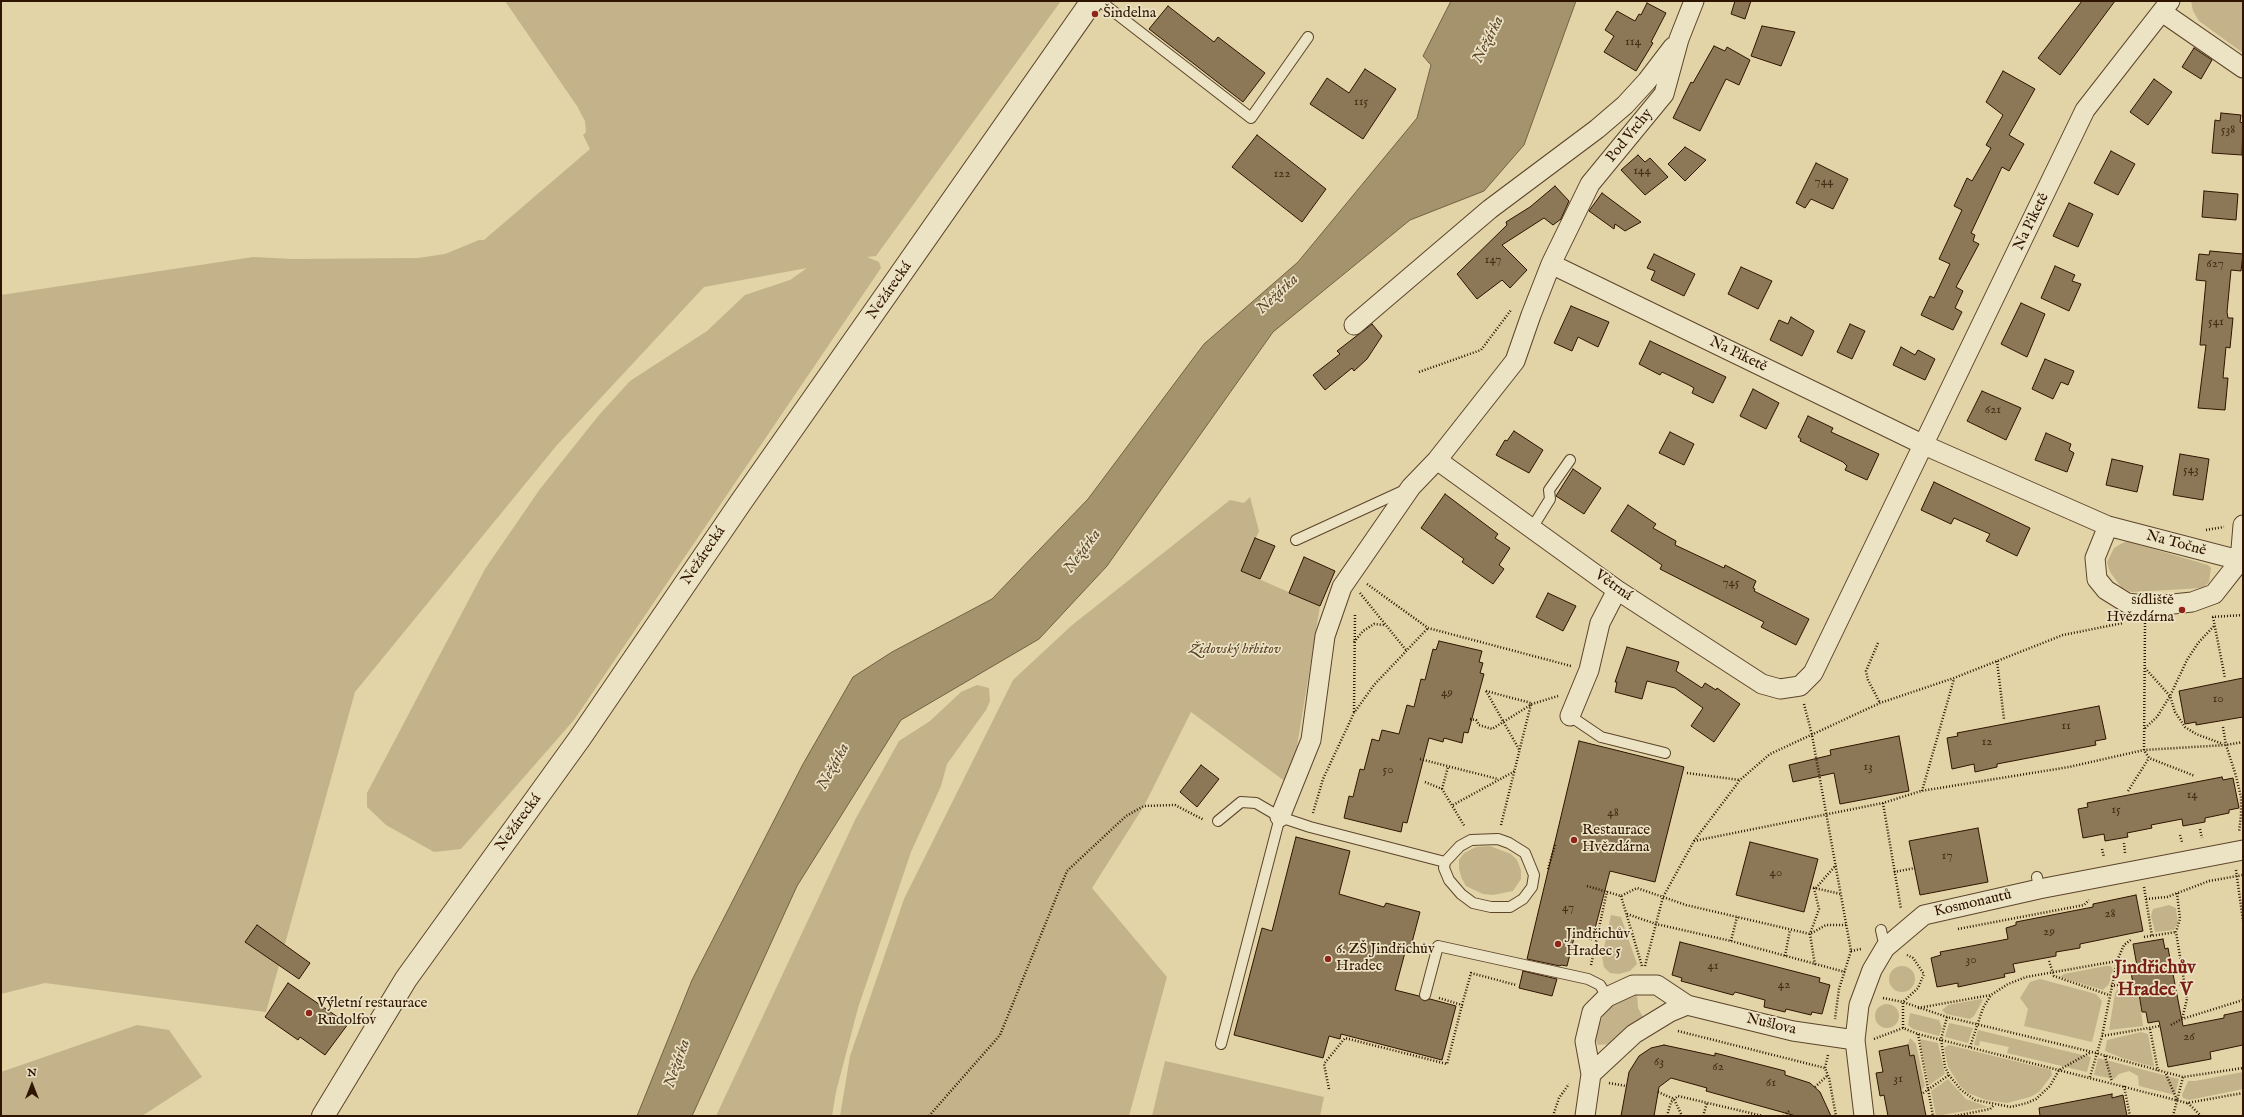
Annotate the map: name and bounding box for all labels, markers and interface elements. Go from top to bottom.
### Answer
place label: Šindelna [1103,5,1156,23]
marker: Šindelna [1090,9,1100,19]
water label: Nežárka [1469,13,1509,67]
house number: 114 [1625,34,1641,50]
house number: 115 [1354,94,1368,110]
street label: Pod Vrchy [1603,106,1657,166]
house number: 538 [2221,122,2235,138]
house number: 144 [1633,163,1651,179]
house number: 122 [1273,166,1291,182]
house number: 744 [1815,174,1833,190]
street label: Na Piketě [2010,190,2054,254]
house number: 147 [1485,252,1501,268]
house number: 627 [2206,256,2224,272]
street label: Nežárecká [864,259,916,323]
water label: Nežárka [1253,271,1303,319]
house number: 541 [2208,314,2224,330]
street label: Na Piketě [1706,333,1770,377]
house number: 621 [1985,402,2001,418]
house number: 543 [2183,462,2199,478]
street label: Nežárecká [678,524,730,588]
water label: Nežárka [1060,526,1106,578]
street label: Na Točně [2144,527,2208,561]
street label: Větrná [1591,567,1635,605]
house number: 745 [1722,575,1740,591]
place label: sídliště Hvězdárna [2107,592,2174,627]
marker: sídliště Hvězdárna [2177,605,2187,615]
park label: Židovský hřbitov [1189,641,1281,659]
house number: 49 [1441,685,1453,701]
house number: 10 [2212,691,2224,707]
house number: 11 [2061,718,2071,734]
house number: 12 [1982,734,1992,750]
water label: Nežárka [813,740,855,794]
house number: 13 [1863,759,1873,775]
house number: 50 [1382,762,1394,778]
house number: 14 [2186,787,2198,803]
street label: Nežárecká [492,791,546,855]
house number: 15 [2111,802,2121,818]
house number: 48 [1607,805,1619,821]
place label: Restaurace Hvězdárna [1582,822,1650,857]
marker: Restaurace Hvězdárna [1569,835,1579,845]
house number: 17 [1942,848,1952,864]
house number: 40 [1770,865,1782,881]
street label: Kosmonautů [1933,886,2013,922]
house number: 47 [1562,900,1574,916]
house number: 28 [2104,906,2116,922]
house number: 29 [2043,924,2055,940]
place label: Jindřichův Hradec 5 [1566,926,1630,961]
marker: Jindřichův Hradec 5 [1553,939,1563,949]
place label: 6. ZŠ Jindřichův Hradec [1336,941,1435,976]
house number: 30 [1965,952,1977,968]
marker: 6. ZŠ Jindřichův Hradec [1323,954,1333,964]
house number: 41 [1707,958,1719,974]
district label: Jindřichův Hradec V [2114,958,2196,1002]
house number: 42 [1778,977,1790,993]
place label: Výletní restaurace Rudolfov [317,995,428,1030]
marker: Výletní restaurace Rudolfov [304,1008,314,1018]
street label: Nušlova [1744,1011,1798,1039]
house number: 26 [2183,1029,2195,1045]
water label: Nežárka [661,1037,695,1091]
house number: 63 [1654,1054,1664,1070]
house number: 62 [1712,1059,1724,1075]
north arrow [12,1065,52,1105]
text: N [27,1066,37,1080]
house number: 31 [1893,1071,1903,1087]
house number: 61 [1766,1075,1776,1091]

